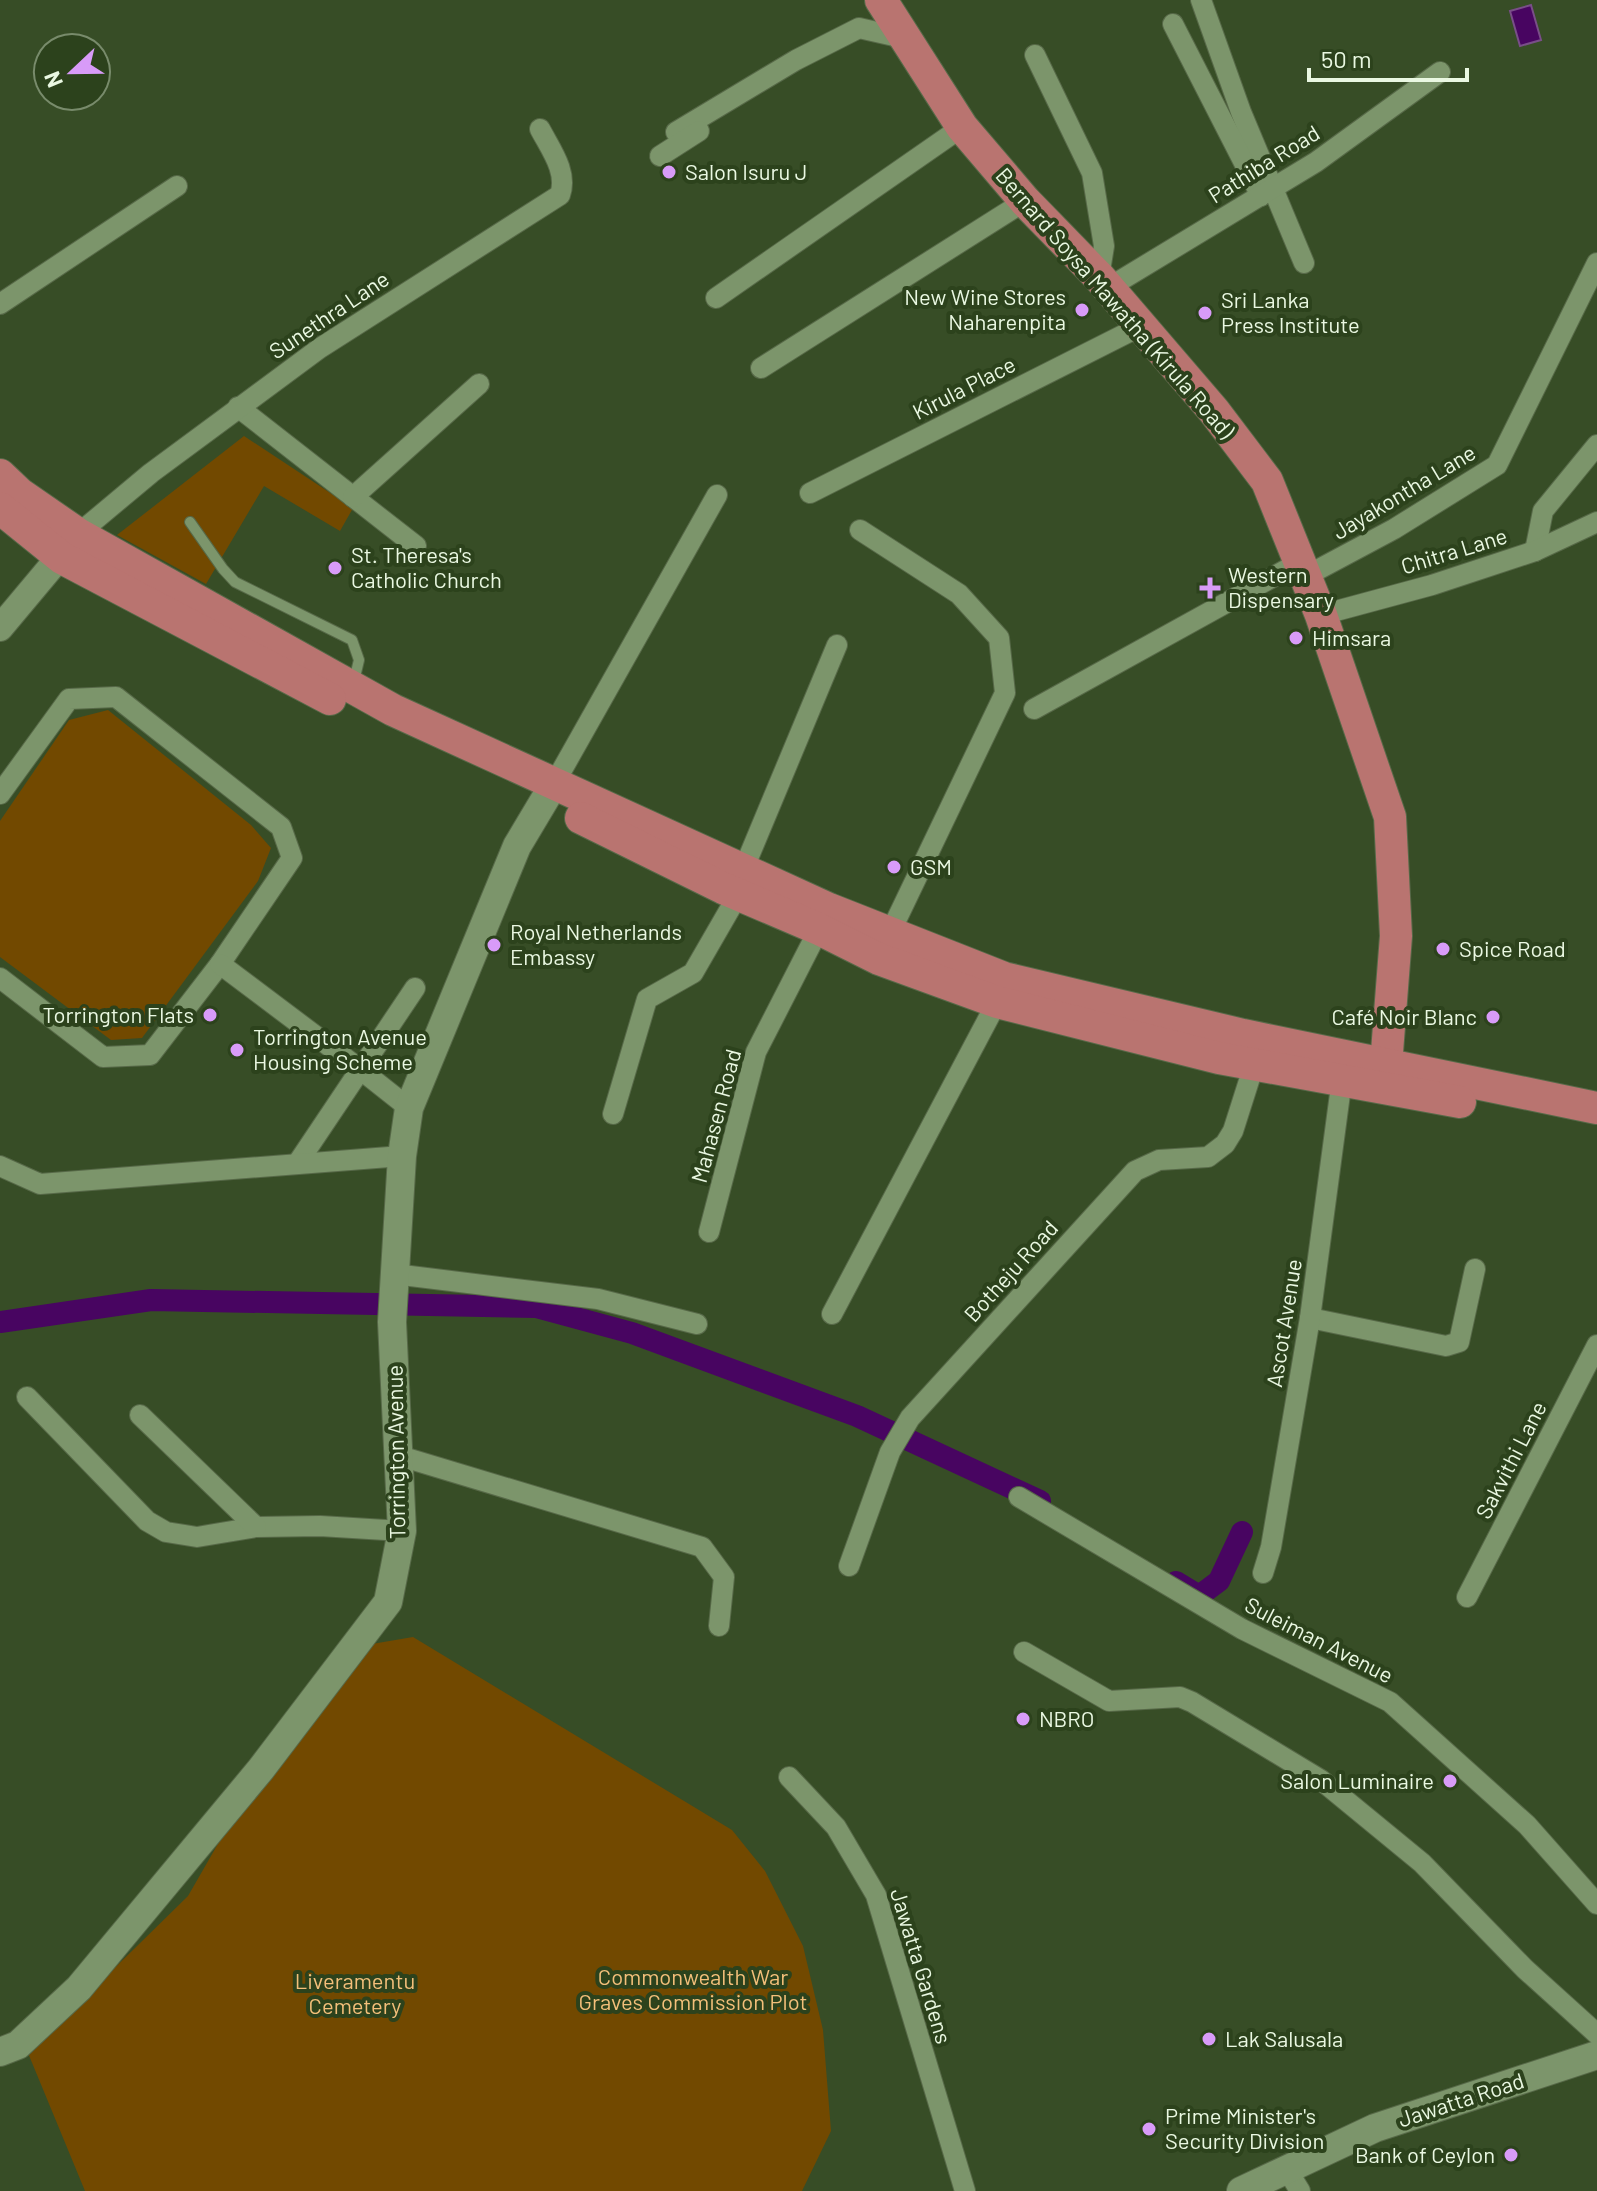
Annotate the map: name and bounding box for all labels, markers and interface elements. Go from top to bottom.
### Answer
north arrow [32,32,112,112]
scale bar [1309,32,1467,82]
text: 50 m [1321,44,1372,73]
text: N [38,68,67,92]
street label: Pathiba Road [1203,119,1324,208]
place label: Salon Isuru J [685,158,807,184]
street label: Bernard Soysa Mawatha (Kirula Road) [991,162,1240,443]
marker: Salon Isuru J [660,163,678,181]
street label: Sunethra Lane [264,265,393,364]
place label: New Wine Stores Naharenpita [904,283,1066,334]
place label: Sri Lanka Press Institute [1221,286,1360,337]
marker: New Wine Stores Naharenpita [1073,301,1091,319]
marker: Sri Lanka Press Institute [1196,304,1214,322]
street label: Kirula Place [908,350,1019,424]
street label: Jayakontha Lane [1327,438,1480,544]
street label: Chitra Lane [1397,522,1510,578]
place label: St. Theresa's Catholic Church [351,541,502,592]
marker: St. Theresa's Catholic Church [326,559,344,577]
place label: Western Dispensary [1228,561,1334,612]
marker: Western Dispensary [1199,577,1221,599]
place label: Himsara [1312,624,1391,650]
marker: Himsara [1287,629,1305,647]
place label: GSM [910,853,952,879]
marker: GSM [885,858,903,876]
place label: Royal Netherlands Embassy [510,918,682,969]
place label: Spice Road [1459,935,1566,961]
marker: Royal Netherlands Embassy [485,936,503,954]
marker: Spice Road [1434,940,1452,958]
place label: Torrington Flats [43,1001,194,1027]
place label: Café Noir Blanc [1332,1003,1477,1029]
marker: Torrington Flats [201,1006,219,1024]
marker: Café Noir Blanc [1484,1008,1502,1026]
place label: Torrington Avenue Housing Scheme [253,1023,427,1074]
marker: Torrington Avenue Housing Scheme [228,1041,246,1059]
street label: Mahasen Road [685,1046,745,1185]
street label: Botheju Road [958,1214,1063,1326]
street label: Ascot Avenue [1260,1257,1306,1389]
street label: Torrington Avenue [380,1365,410,1539]
street label: Sakvithi Lane [1469,1397,1551,1523]
street label: Suleiman Avenue [1241,1591,1398,1688]
place label: NBRO [1039,1705,1095,1731]
marker: NBRO [1014,1710,1032,1728]
place label: Salon Luminaire [1280,1767,1434,1793]
marker: Salon Luminaire [1441,1772,1459,1790]
street label: Jawatta Gardens [886,1885,958,2046]
park label: Commonwealth War Graves Commission Plot [578,1963,808,2014]
park label: Liveramentu Cemetery [295,1967,415,2018]
place label: Lak Salusala [1225,2025,1343,2051]
marker: Lak Salusala [1200,2030,1218,2048]
street label: Jawatta Road [1394,2066,1527,2132]
place label: Prime Minister's Security Division [1165,2102,1324,2153]
marker: Prime Minister's Security Division [1140,2120,1158,2138]
place label: Bank of Ceylon [1355,2141,1495,2167]
marker: Bank of Ceylon [1502,2146,1520,2164]

